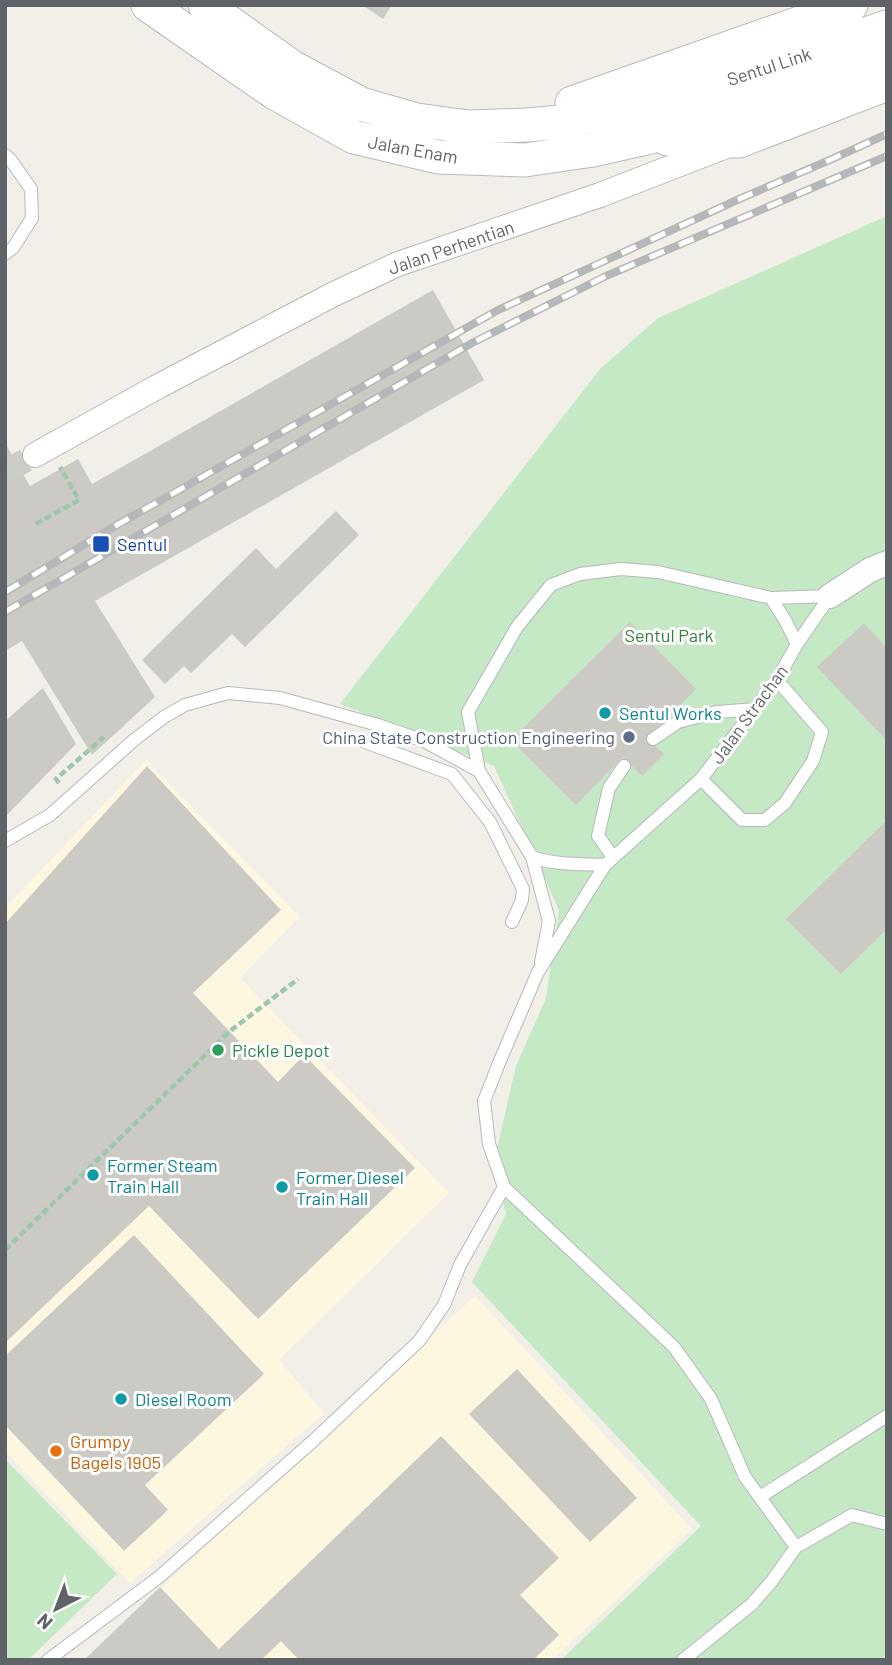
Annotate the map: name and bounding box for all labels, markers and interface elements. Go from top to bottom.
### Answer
street label: Sentul Link [724,42,814,90]
street label: Jalan Enam [366,130,460,168]
street label: Jalan Perhentian [385,215,517,279]
place label: Sentul [117,533,167,555]
marker: Sentul [91,534,111,554]
park label: Sentul Park [624,624,714,646]
street label: Jalan Strachan [706,660,792,768]
place label: Sentul Works [619,702,722,724]
marker: Sentul Works [597,705,613,721]
place label: China State Construction Engineering [322,726,615,748]
marker: China State Construction Engineering [621,729,637,745]
place label: Pickle Depot [232,1039,330,1061]
marker: Pickle Depot [210,1042,226,1058]
place label: Former Steam Train Hall [107,1154,218,1197]
place label: Former Diesel Train Hall [296,1166,404,1209]
marker: Former Steam Train Hall [85,1167,101,1183]
marker: Former Diesel Train Hall [274,1179,290,1195]
place label: Diesel Room [135,1388,232,1410]
marker: Diesel Room [113,1391,129,1407]
place label: Grumpy Bagels 1905 [70,1430,161,1473]
marker: Grumpy Bagels 1905 [48,1443,64,1459]
north arrow [21,1574,91,1644]
text: N [32,1609,57,1635]

